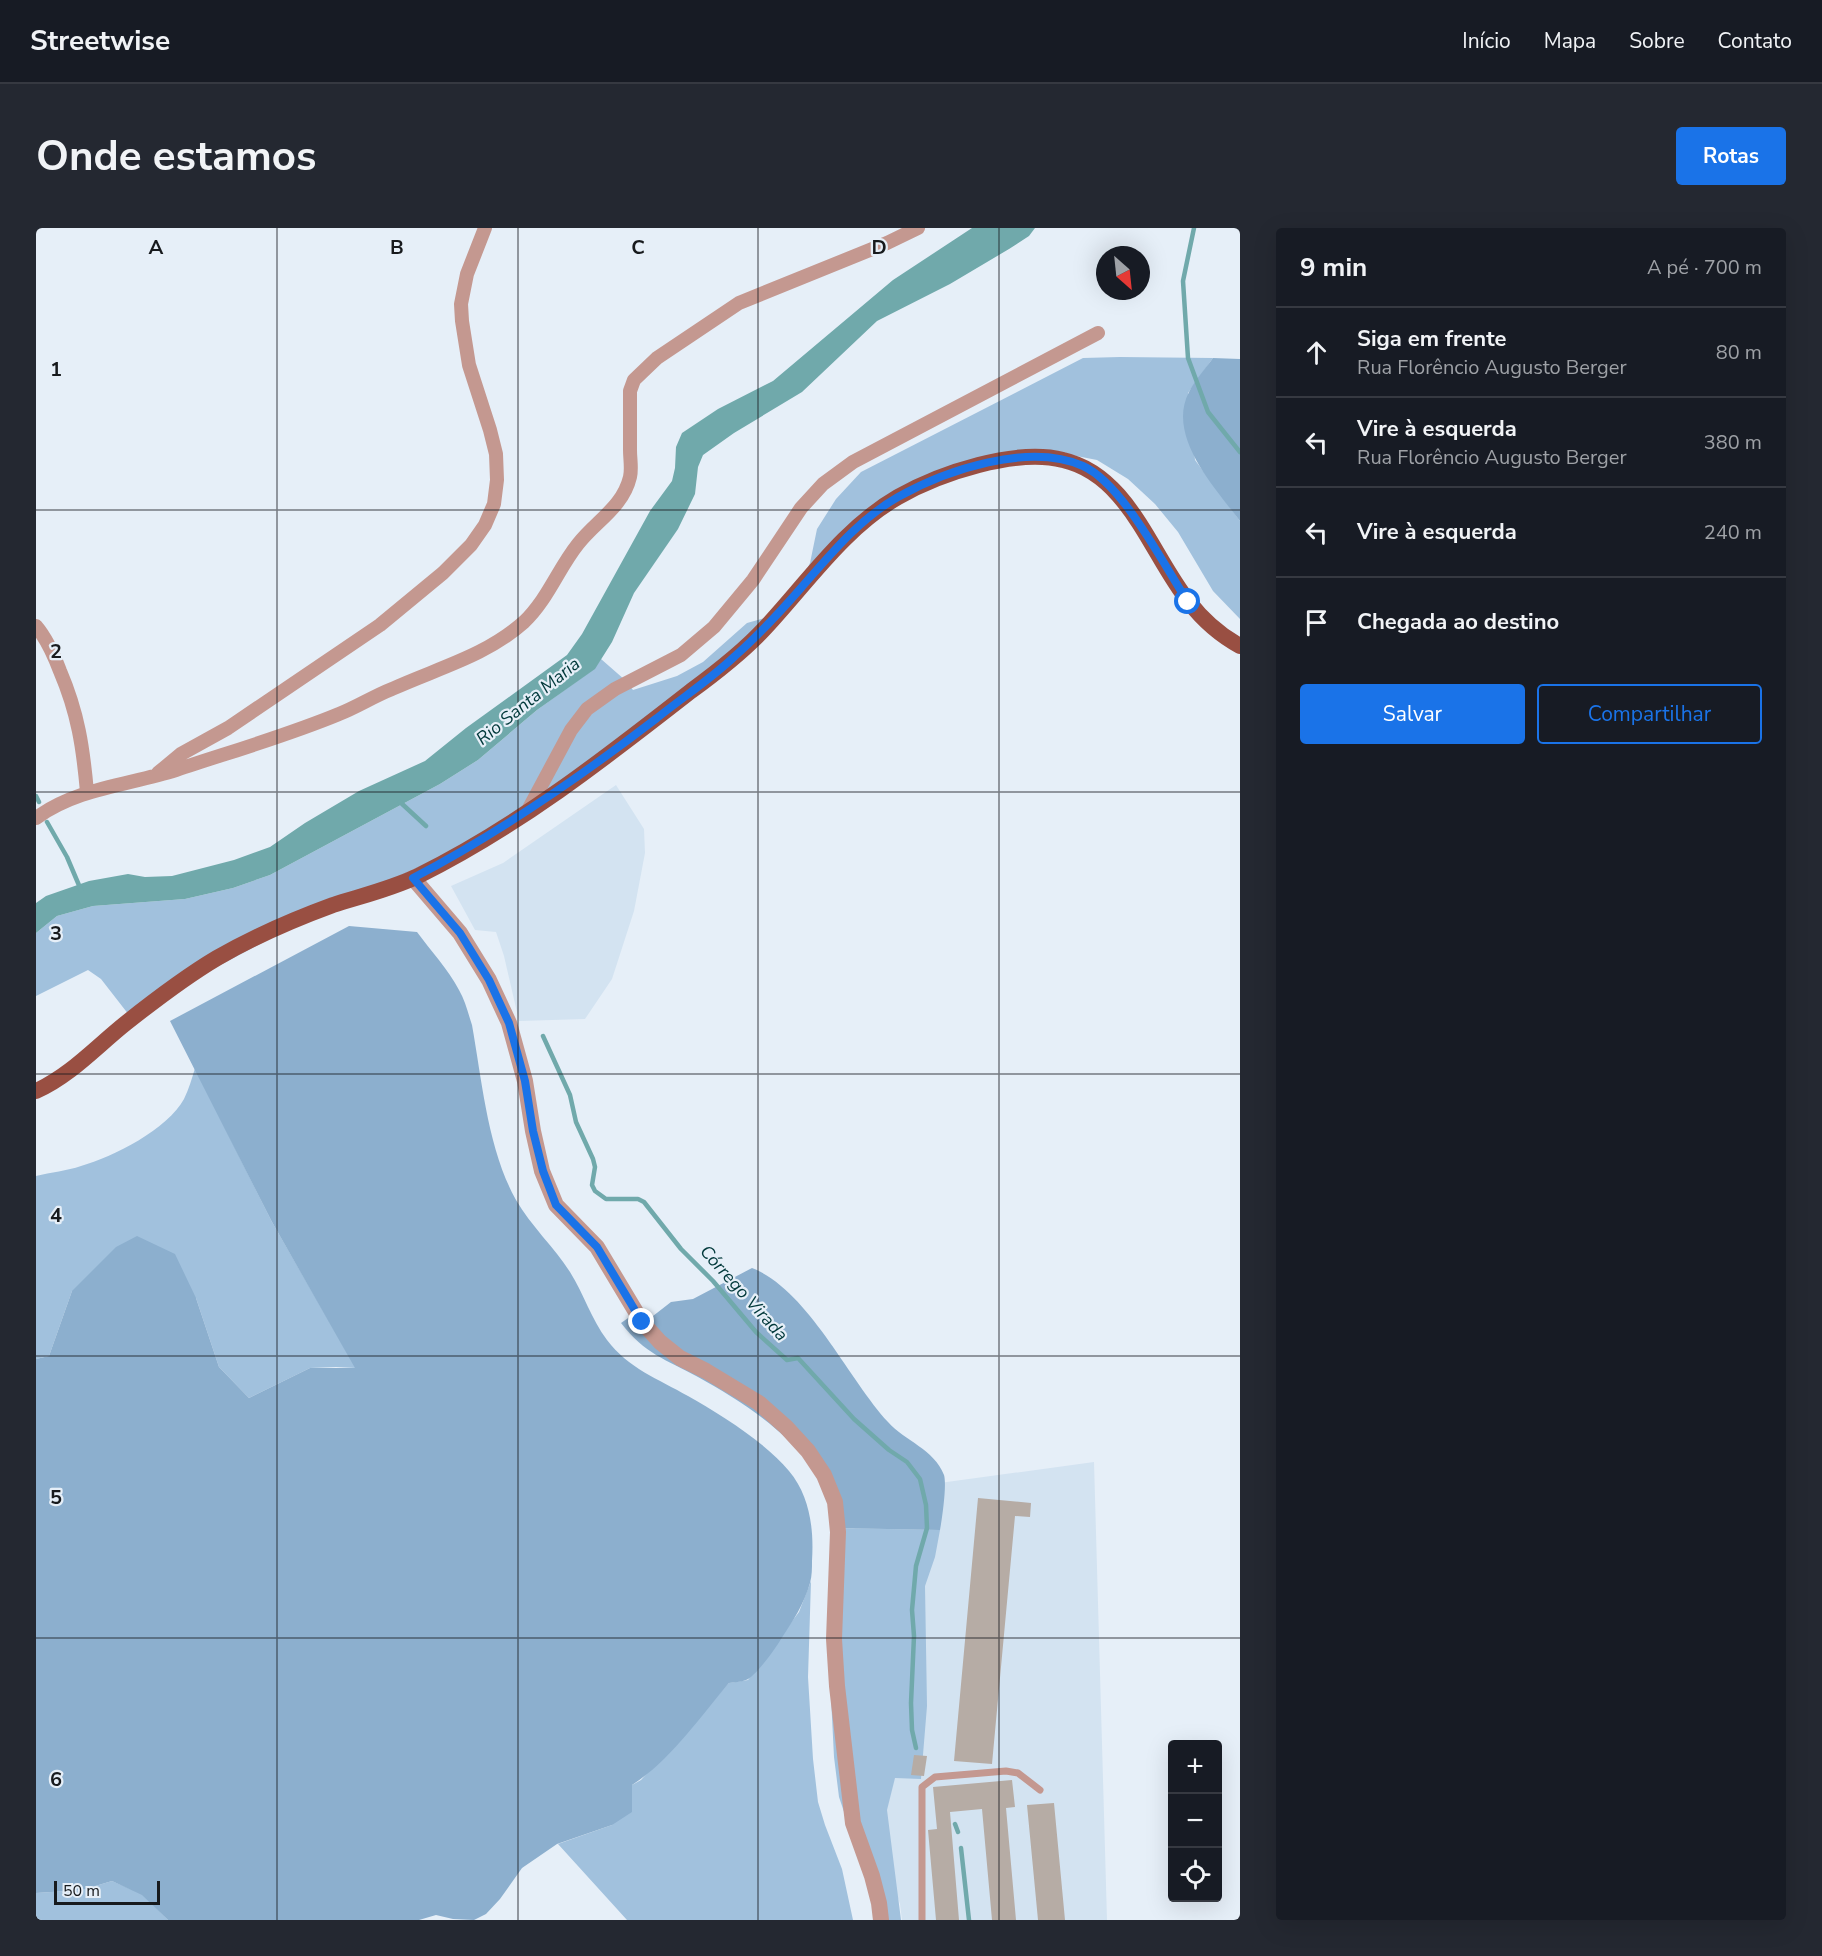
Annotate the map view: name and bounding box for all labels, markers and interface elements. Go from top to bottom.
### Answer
text: Streetwise [30,22,170,60]
text: Início [1462,27,1511,55]
text: Mapa [1544,27,1596,55]
text: Sobre [1629,27,1685,55]
text: Contato [1718,27,1792,55]
button: Rotas [1676,127,1786,185]
text: Onde estamos [36,128,317,185]
text: A [149,234,164,261]
text: B [390,234,404,261]
text: C [631,234,645,261]
text: D [871,234,887,261]
north arrow [1096,246,1150,300]
text: 9 min [1300,250,1367,285]
text: A pé · 700 m [1647,254,1762,281]
text: Siga em frente [1357,324,1506,354]
icon: ahead [1300,336,1333,369]
text: 80 m [1716,339,1762,366]
text: Rua Florêncio Augusto Berger [1357,354,1627,381]
text: 1 [50,356,62,383]
text: Vire à esquerda [1357,414,1517,444]
icon: left [1300,426,1333,459]
text: 380 m [1704,429,1762,456]
text: Rua Florêncio Augusto Berger [1357,444,1627,471]
icon: left [1300,516,1333,549]
text: Vire à esquerda [1357,517,1517,547]
text: 240 m [1704,519,1762,546]
route start [1174,588,1200,614]
icon: arrive [1300,606,1333,639]
text: Chegada ao destino [1357,607,1559,637]
text: 2 [50,638,62,665]
water label: Rio Santa Maria [471,652,585,750]
button: Salvar [1300,684,1525,744]
button: Compartilhar [1537,684,1762,744]
text: 3 [50,920,62,947]
text: 4 [50,1202,62,1229]
water label: Córrego Virada [694,1240,794,1346]
route end [628,1308,654,1334]
text: 5 [50,1484,62,1511]
map controls [1168,1740,1222,1902]
button: + [1168,1740,1222,1794]
text: 6 [50,1766,62,1793]
button: − [1168,1794,1222,1848]
button: locate [1168,1848,1222,1902]
scale bar [54,1878,160,1906]
text: 50 m [63,1880,100,1902]

